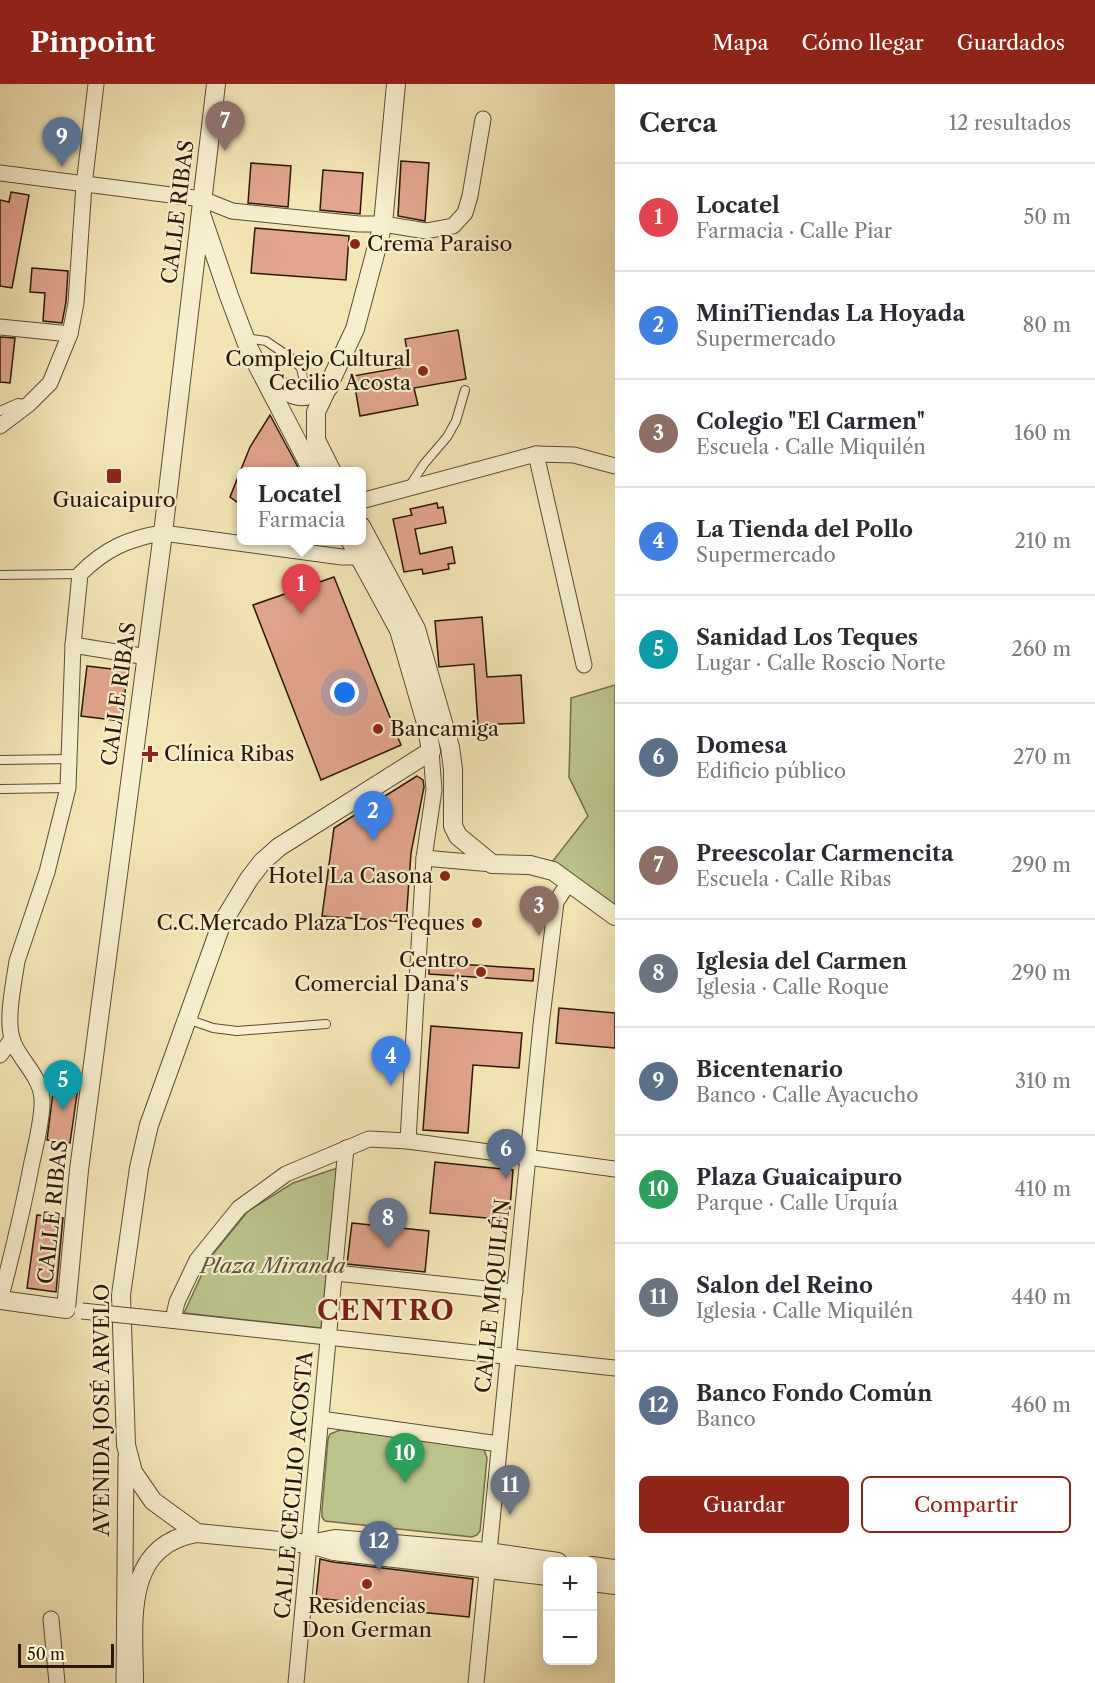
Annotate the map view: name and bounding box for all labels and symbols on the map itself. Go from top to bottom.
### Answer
pin: 7 [206,101,244,151]
pin: 9 [42,118,82,167]
street label: CALLE RIBAS [156,138,199,285]
place label: Crema Paraiso [367,231,512,256]
marker: Crema Paraiso [348,237,362,251]
place label: Complejo Cultural Cecilio Acosta [225,346,412,395]
marker: Complejo Cultural Cecilio Acosta [416,364,430,378]
marker: Guaicaipuro [105,467,123,485]
place label: Guaicaipuro [52,487,176,512]
pin: 1 [282,564,320,614]
street label: CALLE RIBAS [96,620,141,767]
your location [330,678,359,707]
place label: Bancamiga [390,716,500,741]
marker: Bancamiga [371,722,385,736]
place label: Clínica Ribas [164,741,294,766]
marker: Clínica Ribas [141,745,159,763]
pin: 2 [354,792,392,841]
place label: Hotel La Casona [268,863,434,888]
marker: Hotel La Casona [438,869,452,883]
pin: 3 [520,886,558,936]
place label: C.C.Mercado Plaza Los Teques [156,910,465,935]
marker: C.C.Mercado Plaza Los Teques [470,916,484,930]
place label: Centro Comercial Dana's [294,947,469,996]
marker: Centro Comercial Dana's [474,965,488,979]
pin: 4 [372,1036,410,1086]
pin: 5 [44,1060,82,1110]
pin: 6 [486,1130,526,1179]
street label: CALLE RIBAS [32,1139,73,1285]
pin: 8 [368,1198,408,1248]
street label: CALLE MIQUILÉN [470,1198,515,1394]
park label: Plaza Miranda [198,1253,346,1278]
street label: AVENIDA JOSÉ ARVELO [89,1283,114,1538]
district label: CENTRO [317,1294,455,1327]
street label: CALLE CECILIO ACOSTA [269,1350,318,1620]
pin: 10 [386,1434,424,1483]
pin: 11 [490,1466,530,1515]
pin: 12 [360,1522,398,1571]
marker: Residencias Don German [360,1577,374,1591]
place label: Residencias Don German [302,1593,432,1642]
scale bar [18,1641,114,1668]

